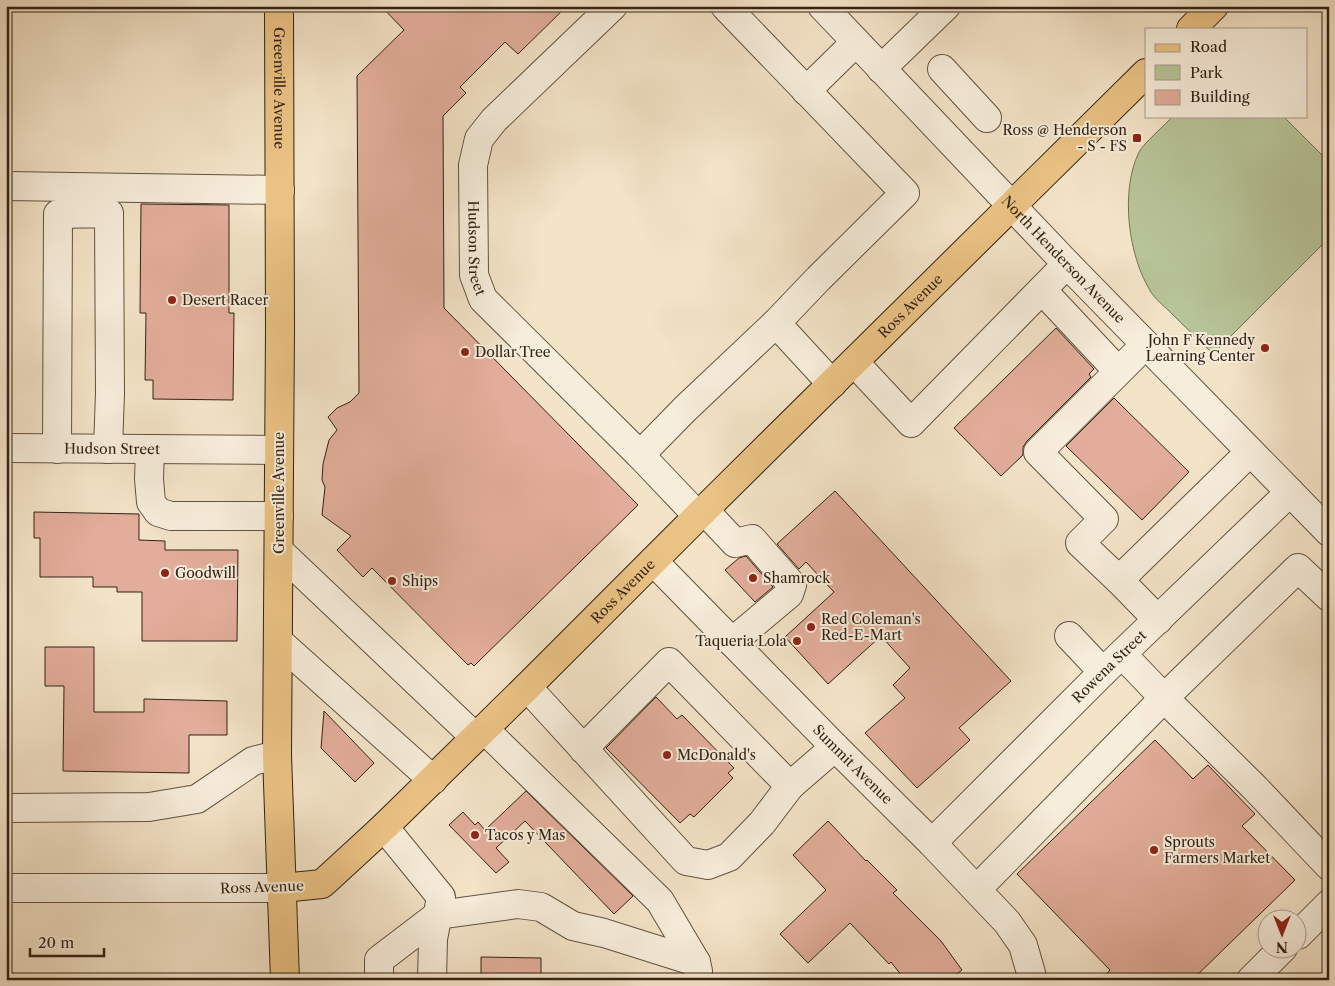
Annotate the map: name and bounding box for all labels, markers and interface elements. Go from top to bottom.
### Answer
street label: Greenville Avenue [270,27,288,149]
legend [1145,28,1308,118]
text: Road [1190,37,1227,56]
text: Park [1190,63,1224,82]
text: Building [1190,87,1250,106]
place label: Ross @ Henderson - S - FS [1002,121,1127,155]
marker: Ross @ Henderson - S - FS [1131,132,1143,144]
street label: North Henderson Avenue [998,192,1129,327]
street label: Hudson Street [464,200,490,298]
street label: Ross Avenue [874,270,947,342]
place label: Desert Racer [182,291,269,309]
marker: Desert Racer [166,294,178,306]
place label: John F Kennedy Learning Center [1146,331,1255,365]
marker: John F Kennedy Learning Center [1259,342,1271,354]
place label: Dollar Tree [475,343,551,361]
marker: Dollar Tree [459,346,471,358]
street label: Greenville Avenue [270,432,288,554]
street label: Hudson Street [64,439,160,458]
street label: Ross Avenue [587,555,659,627]
place label: Goodwill [175,564,236,582]
marker: Goodwill [159,567,171,579]
place label: Shamrock [763,569,831,587]
place label: Ships [402,572,438,590]
marker: Shamrock [747,572,759,584]
marker: Ships [386,575,398,587]
place label: Red Coleman's Red-E-Mart [821,610,921,644]
marker: Red Coleman's Red-E-Mart [805,621,817,633]
street label: Rowena Street [1068,626,1150,707]
place label: Taqueria Lola [695,632,788,650]
marker: Taqueria Lola [791,635,803,647]
street label: Summit Avenue [809,721,896,808]
place label: McDonald's [677,746,756,764]
marker: McDonald's [661,749,673,761]
place label: Tacos y Mas [485,826,565,844]
marker: Tacos y Mas [469,829,481,841]
place label: Sprouts Farmers Market [1164,833,1270,867]
marker: Sprouts Farmers Market [1148,844,1160,856]
street label: Ross Avenue [220,877,304,897]
north arrow [1258,908,1308,958]
scale bar [30,926,104,958]
text: 20 m [38,933,74,952]
text: N [1276,938,1288,956]

